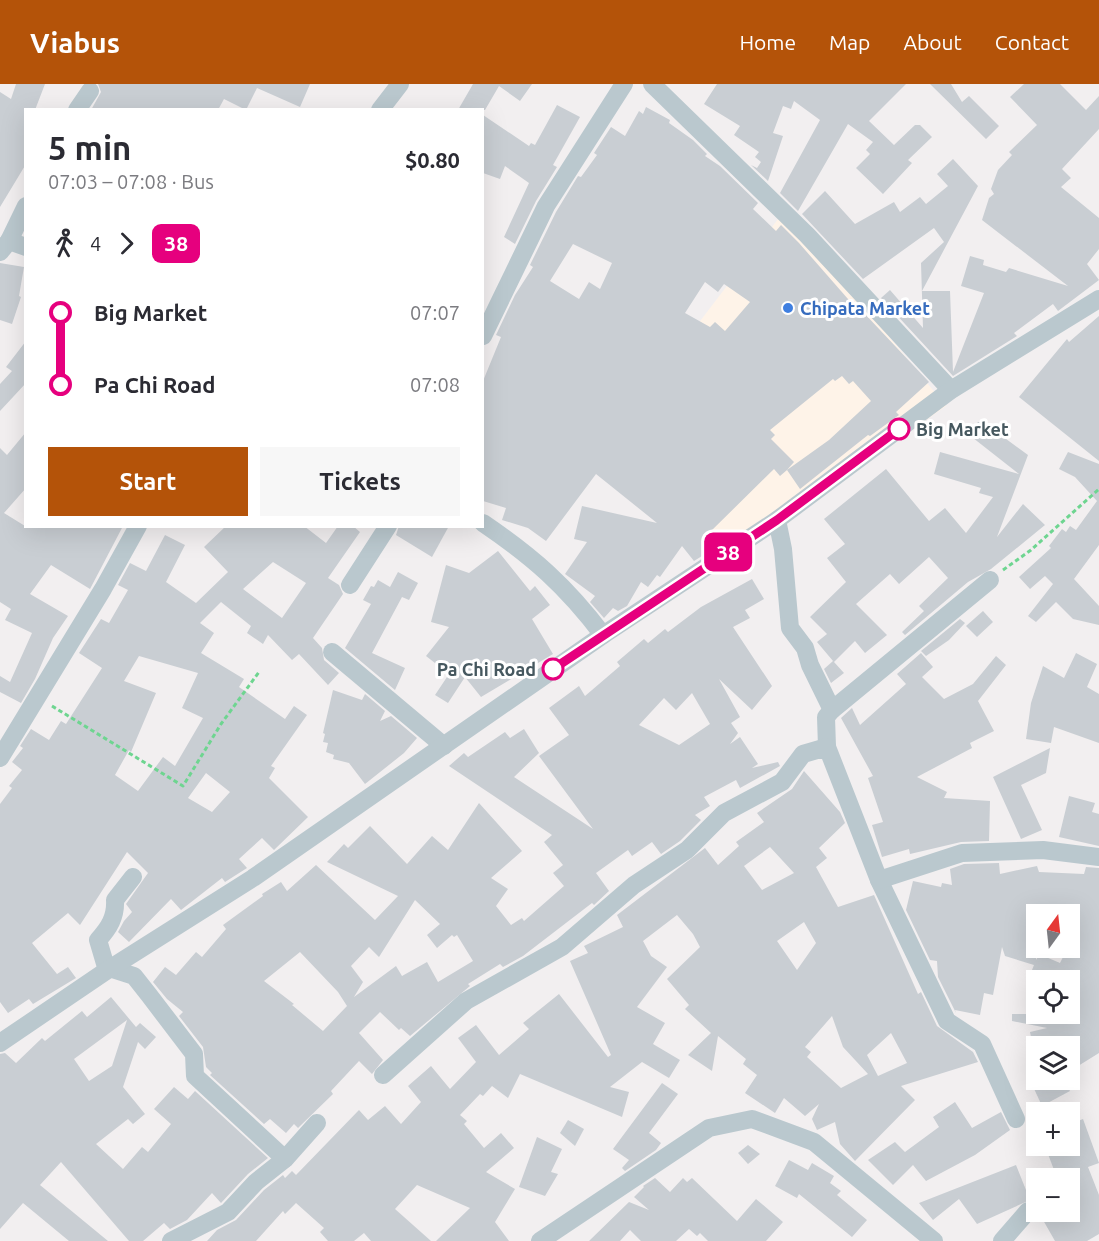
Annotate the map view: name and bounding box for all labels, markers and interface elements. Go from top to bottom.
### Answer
text: Viabus [30,27,120,58]
text: Home [739,30,796,54]
text: Map [829,30,870,54]
text: About [903,30,962,54]
text: Contact [995,30,1069,54]
text: 5 min [48,129,131,166]
text: $0.80 [405,147,460,172]
text: 07:03 – 07:08 · Bus [48,170,214,193]
icon: walk [48,227,81,260]
icon: forward [110,227,143,260]
text: 38 [164,231,188,255]
text: 4 [90,232,101,255]
place label: Chipata Market [800,298,930,318]
text: Big Market [94,300,207,325]
text: 07:07 [410,301,460,324]
marker: Chipata Market [781,301,795,315]
text: Pa Chi Road [94,372,215,397]
text: 07:08 [410,373,460,396]
marker: Big Market [888,418,910,440]
place label: Big Market [916,419,1009,439]
button: Start [48,447,248,516]
button: Tickets [260,447,460,516]
line badge: 38 [701,532,755,572]
text: 38 [716,540,740,564]
marker: Pa Chi Road [542,658,564,680]
place label: Pa Chi Road [437,659,536,679]
north arrow [1026,904,1080,958]
map controls [1026,904,1080,1222]
button: locate [1026,970,1080,1024]
button: layers [1026,1036,1080,1090]
button: + [1026,1102,1080,1156]
button: − [1026,1168,1080,1222]

